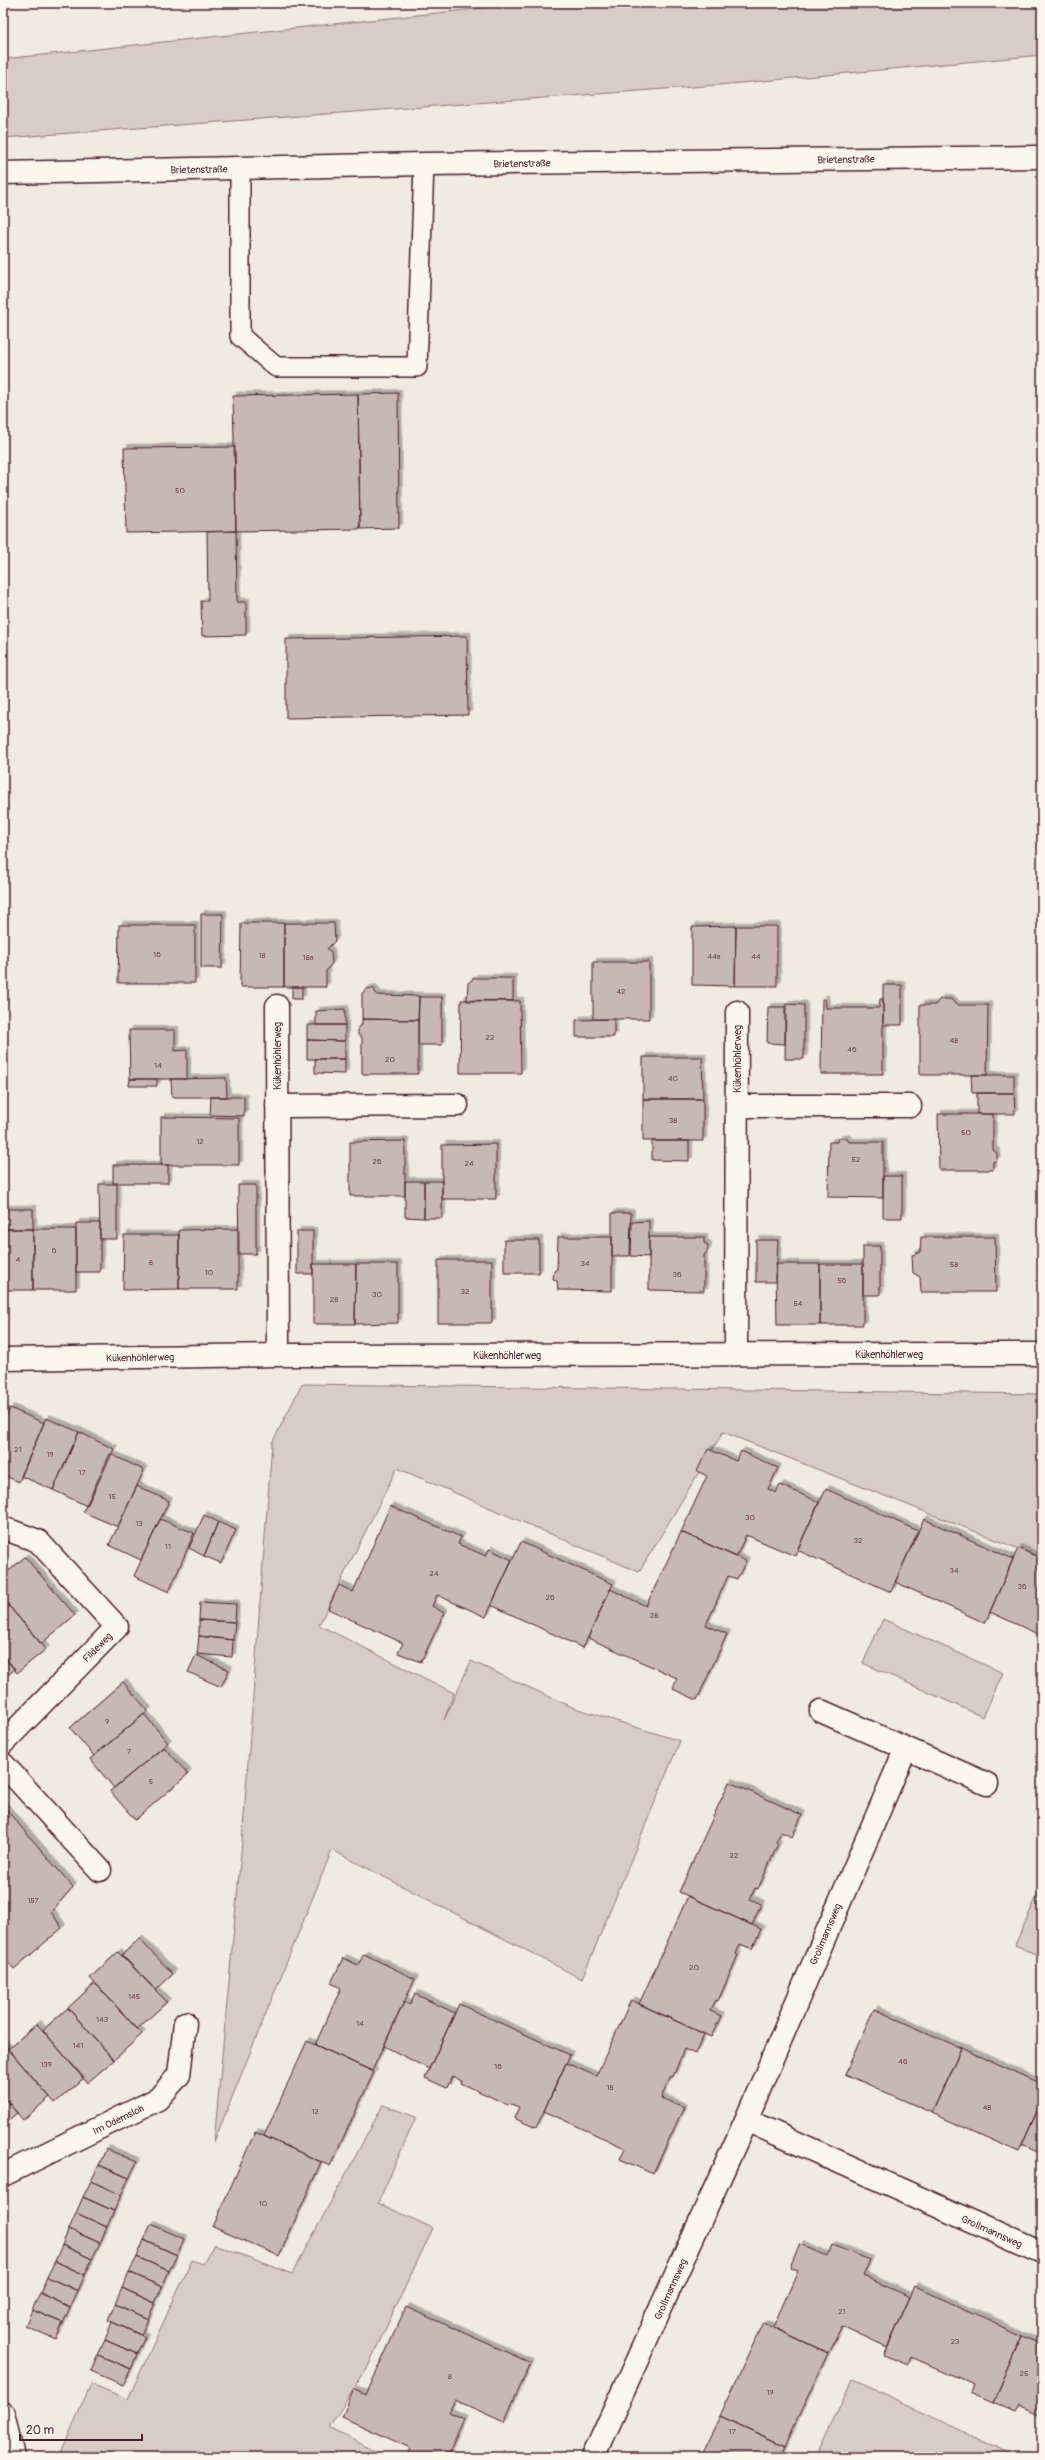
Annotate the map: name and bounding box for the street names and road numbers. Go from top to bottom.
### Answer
street label: Brietenstraße [817,153,875,166]
street label: Brietenstraße [493,157,551,170]
street label: Brietenstraße [170,163,228,176]
street label: Kükenhöhlerweg [272,1022,284,1090]
street label: Kükenhöhlerweg [732,1025,744,1093]
street label: Kükenhöhlerweg [855,1349,923,1361]
street label: Kükenhöhlerweg [473,1350,541,1362]
street label: Kükenhöhlerweg [106,1351,174,1365]
street label: Fildeweg [80,1630,115,1665]
street label: Grollmannsweg [808,1902,844,1967]
street label: Im Odemsloh [91,2102,146,2138]
street label: Grollmannsweg [959,2213,1024,2251]
street label: Grollmannsweg [652,2257,690,2322]

